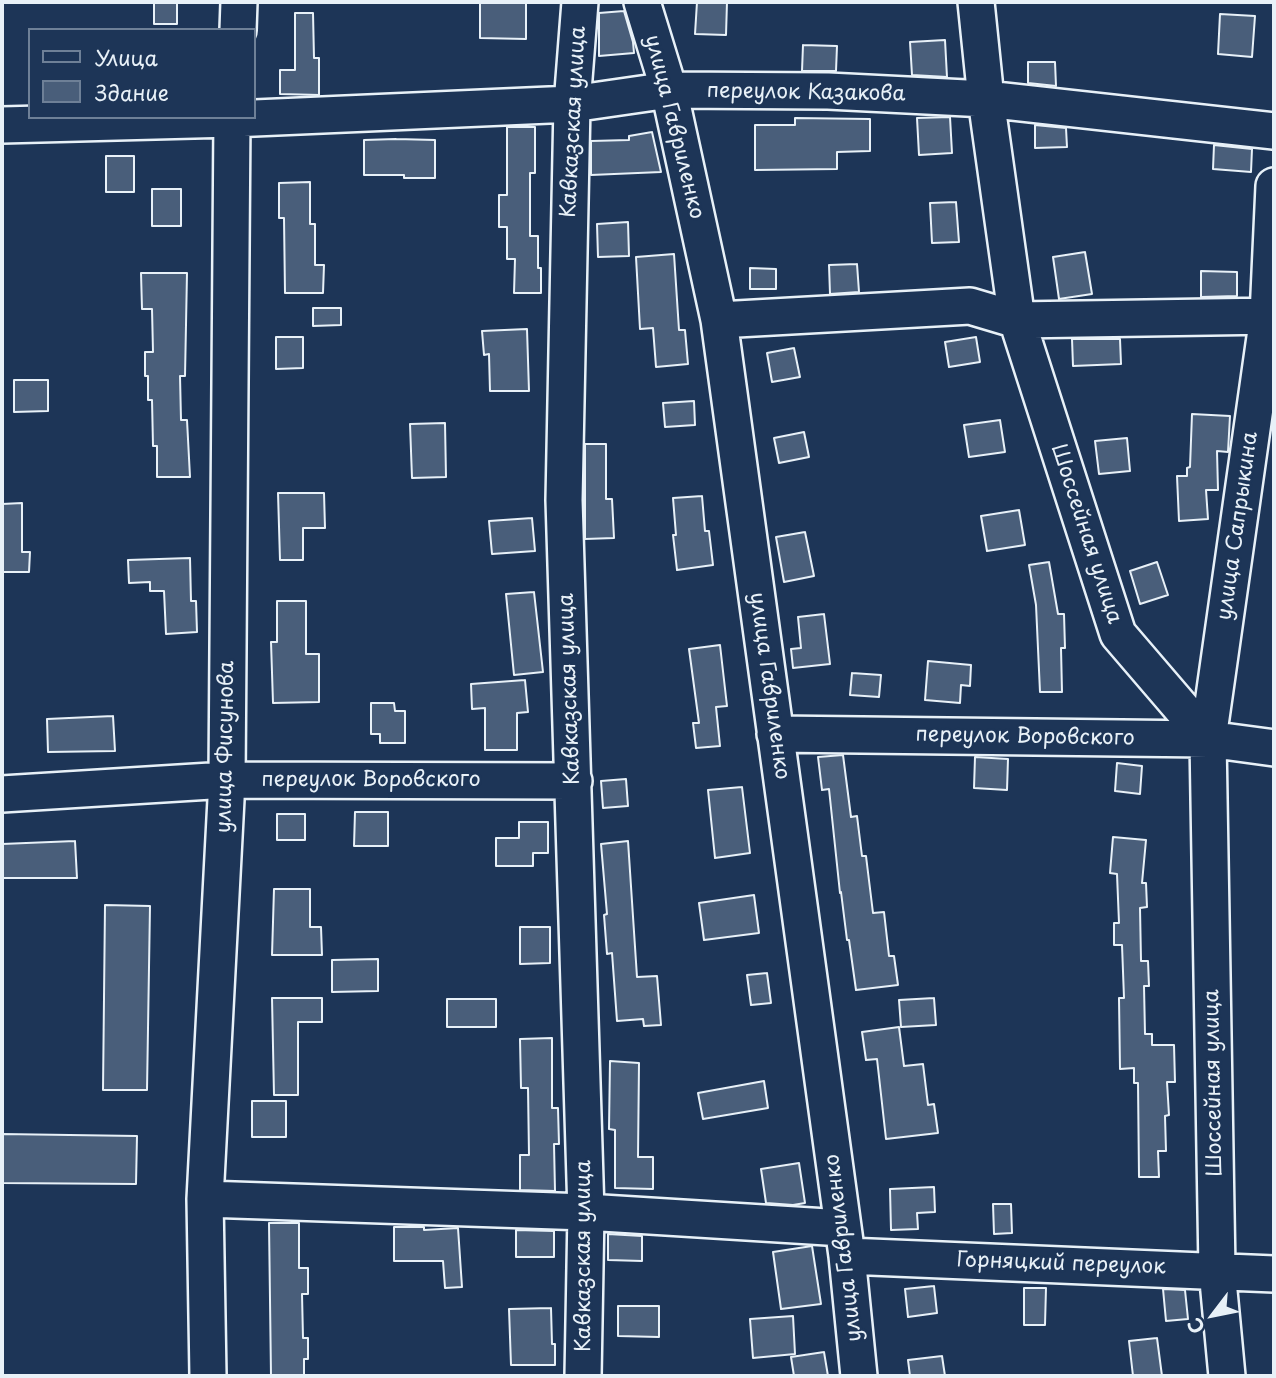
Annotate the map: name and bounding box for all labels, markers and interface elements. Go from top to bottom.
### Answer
street label: Кавказская улица [556,26,592,218]
legend [28,28,256,119]
street label: улица Гавриленко [639,32,709,222]
text: Улица [95,41,158,73]
text: Здание [95,76,169,108]
street label: переулок Казакова [706,79,906,107]
street label: улица Сапрыкина [1212,430,1264,622]
street label: Шоссейная улица [1045,441,1127,627]
street label: улица Гавриленко [743,591,795,781]
street label: Кавказская улица [554,593,586,785]
street label: улица Фисунова [212,661,240,833]
street label: переулок Воровского [915,722,1135,752]
street label: переулок Воровского [261,767,481,793]
street label: Шоссейная улица [1200,989,1228,1177]
street label: улица Гавриленко [820,1153,868,1343]
street label: Кавказская улица [571,1160,597,1352]
street label: Горняцкий переулок [956,1248,1166,1280]
north arrow [1178,1280,1248,1350]
text: С [1180,1313,1211,1340]

